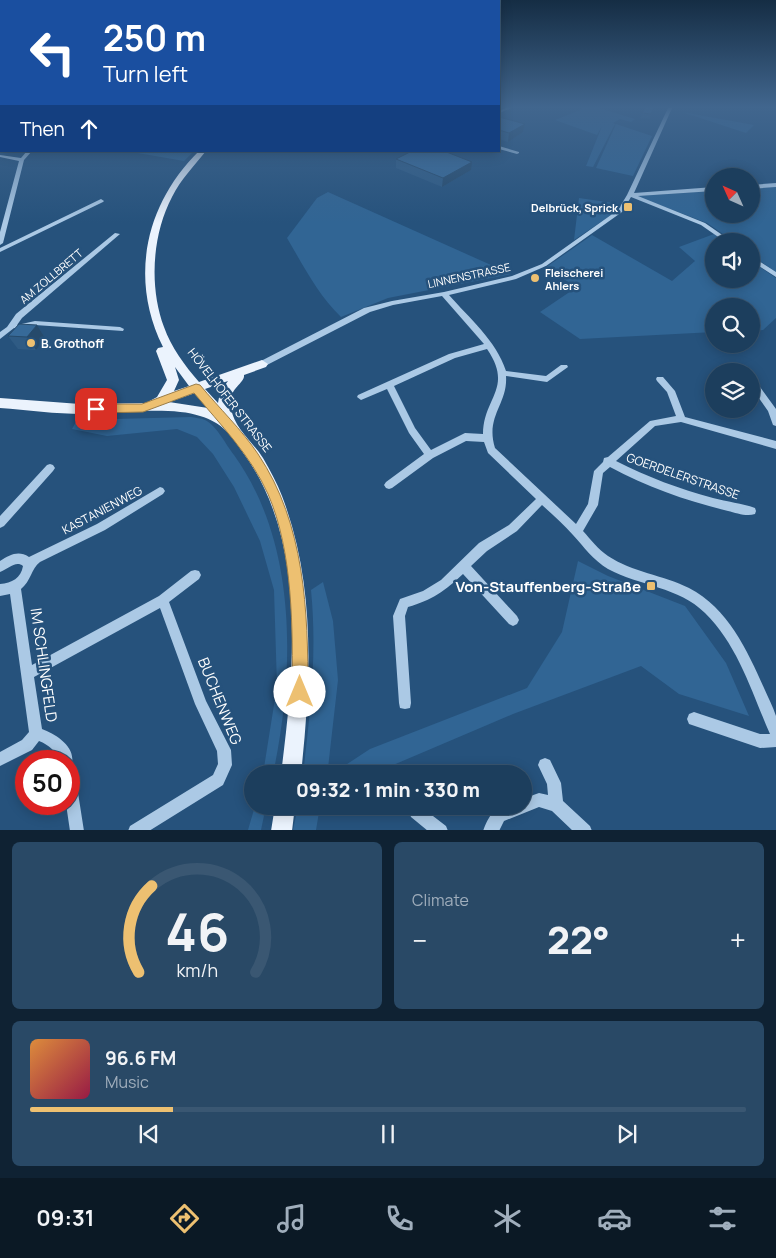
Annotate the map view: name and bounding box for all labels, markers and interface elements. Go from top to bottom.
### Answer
text: 250 m [103,14,206,62]
icon: left [20,20,85,85]
text: Turn left [103,59,188,89]
icon: ahead [75,115,103,143]
text: Then [20,116,65,142]
north arrow [705,168,760,222]
map controls [705,168,760,418]
place label: Delbrück, Sprick [531,200,619,215]
marker: Delbrück, Sprick [622,201,634,213]
button: sound [705,233,760,288]
street label: AM ZOLLBRETT [16,245,86,307]
street label: LINNENSTRASSE [426,259,512,291]
place label: Fleischerei Ahlers [545,265,603,293]
marker: Fleischerei Ahlers [529,272,541,284]
button: search [705,298,760,353]
place label: B. Grothoff [41,335,104,352]
marker: B. Grothoff [25,337,37,349]
street label: HÖVELHOFER STRASSE [184,344,276,456]
button: layers [705,363,760,418]
pin [75,388,117,430]
icon: arrive [82,395,110,423]
street label: GOERDELERSTRASSE [624,449,742,503]
street label: KASTANIENWEG [59,481,146,538]
place label: Von-Stauffenberg-Straße [456,576,641,597]
marker: Von-Stauffenberg-Straße [645,580,657,592]
street label: IM SCHLINGFELD [26,606,62,724]
street label: BUCHENWEG [193,654,247,748]
position arrow [273,665,325,717]
speed limit sign: 50 [15,750,80,815]
text: 09:32 · 1 min · 330 m [296,777,480,803]
text: Climate [412,889,469,911]
text: 46 [165,896,229,967]
text: 22° [547,913,610,965]
text: − [412,921,427,959]
text: + [730,921,746,959]
text: km/h [176,958,218,982]
text: 96.6 FM [105,1045,176,1071]
text: Music [105,1071,149,1093]
icon: previous [135,1120,163,1148]
icon: pause [374,1120,402,1148]
icon: next [613,1120,641,1148]
icon: directions [167,1201,202,1236]
icon: music [274,1201,309,1236]
icon: phone [382,1201,417,1236]
icon: climate [490,1201,525,1236]
icon: car [597,1201,632,1236]
icon: filters [705,1201,740,1236]
text: 09:31 [36,1203,94,1233]

